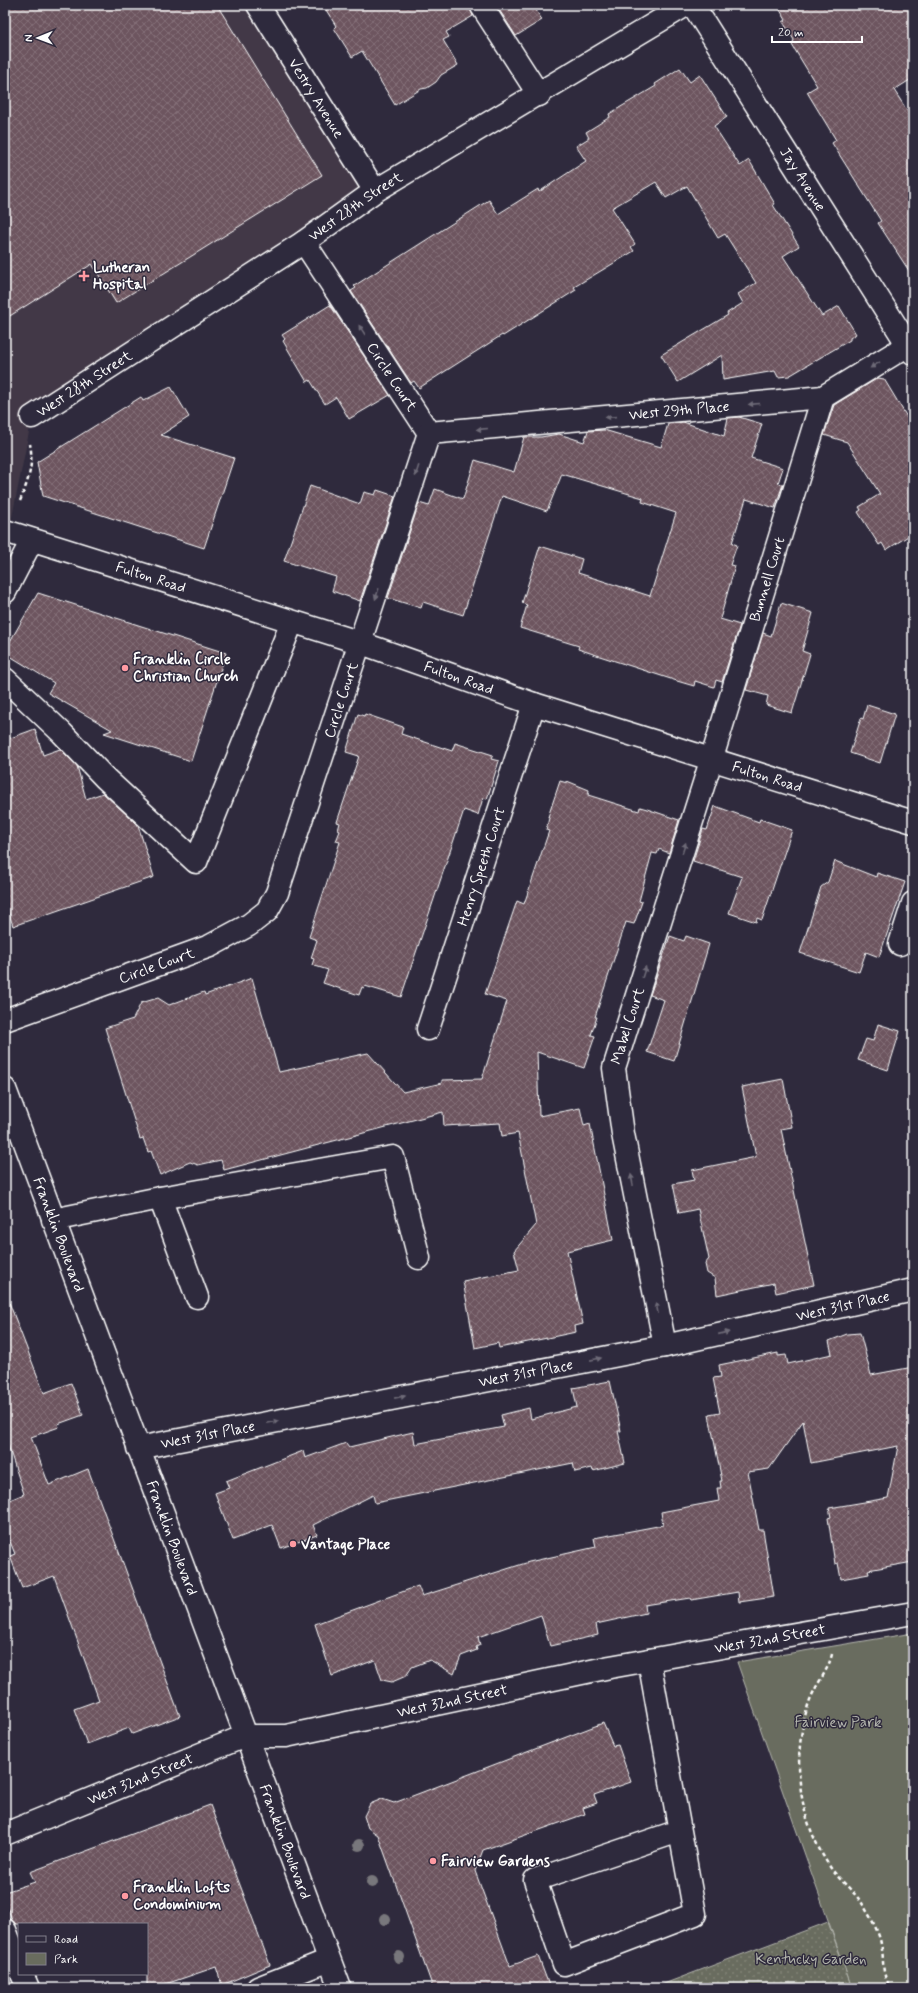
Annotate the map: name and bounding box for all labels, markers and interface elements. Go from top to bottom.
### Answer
north arrow [18,18,58,58]
scale bar [772,18,862,44]
text: 20 m [778,25,804,41]
text: N [22,34,36,42]
street label: Vestry Avenue [283,55,348,142]
street label: Jay Avenue [775,144,830,216]
street label: West 28th Street [305,168,407,247]
place label: Lutheran Hospital [93,258,150,295]
marker: Lutheran Hospital [78,270,90,282]
one-way arrow [358,325,366,335]
street label: Circle Court [361,339,421,416]
street label: West 28th Street [33,346,137,423]
one-way arrow [869,362,881,369]
street label: West 29th Place [628,397,730,426]
one-way arrow [748,400,760,407]
one-way arrow [605,413,617,420]
one-way arrow [476,425,488,432]
one-way arrow [414,465,420,477]
street label: Bunnell Court [745,534,790,624]
street label: Fulton Road [113,557,188,598]
one-way arrow [374,589,380,601]
place label: Franklin Circle Christian Church [133,650,239,687]
street label: Fulton Road [421,657,496,700]
street label: Circle Court [320,659,364,741]
marker: Franklin Circle Christian Church [120,663,130,673]
street label: Fulton Road [729,757,805,798]
street label: Henry Speeth Court [453,805,511,929]
one-way arrow [681,842,687,854]
street label: Circle Court [116,943,197,989]
one-way arrow [641,966,647,978]
street label: Mabel Court [607,985,650,1067]
street label: Franklin Boulevard [28,1174,89,1295]
one-way arrow [629,1174,635,1186]
street label: West 31st Place [794,1287,892,1327]
one-way arrow [654,1301,660,1314]
one-way arrow [718,1329,730,1335]
street label: West 31st Place [477,1355,575,1393]
one-way arrow [590,1356,603,1362]
one-way arrow [394,1394,406,1400]
street label: West 31st Place [159,1417,257,1454]
one-way arrow [266,1419,279,1425]
street label: Franklin Boulevard [141,1478,202,1599]
place label: Vantage Place [301,1535,391,1556]
marker: Vantage Place [288,1539,298,1549]
street label: West 32nd Street [713,1620,827,1659]
street label: West 32nd Street [395,1680,509,1723]
park label: Fairview Park [794,1713,882,1733]
street label: West 32nd Street [85,1749,196,1810]
street label: Franklin Boulevard [254,1781,315,1902]
place label: Fairview Gardens [441,1852,550,1872]
marker: Fairview Gardens [428,1856,438,1866]
place label: Franklin Lofts Condominium [133,1878,230,1915]
marker: Franklin Lofts Condominium [120,1891,130,1901]
legend [18,1923,148,1975]
text: Road [54,1932,78,1948]
park label: Kentucky Garden [755,1950,867,1970]
text: Park [54,1952,78,1968]

